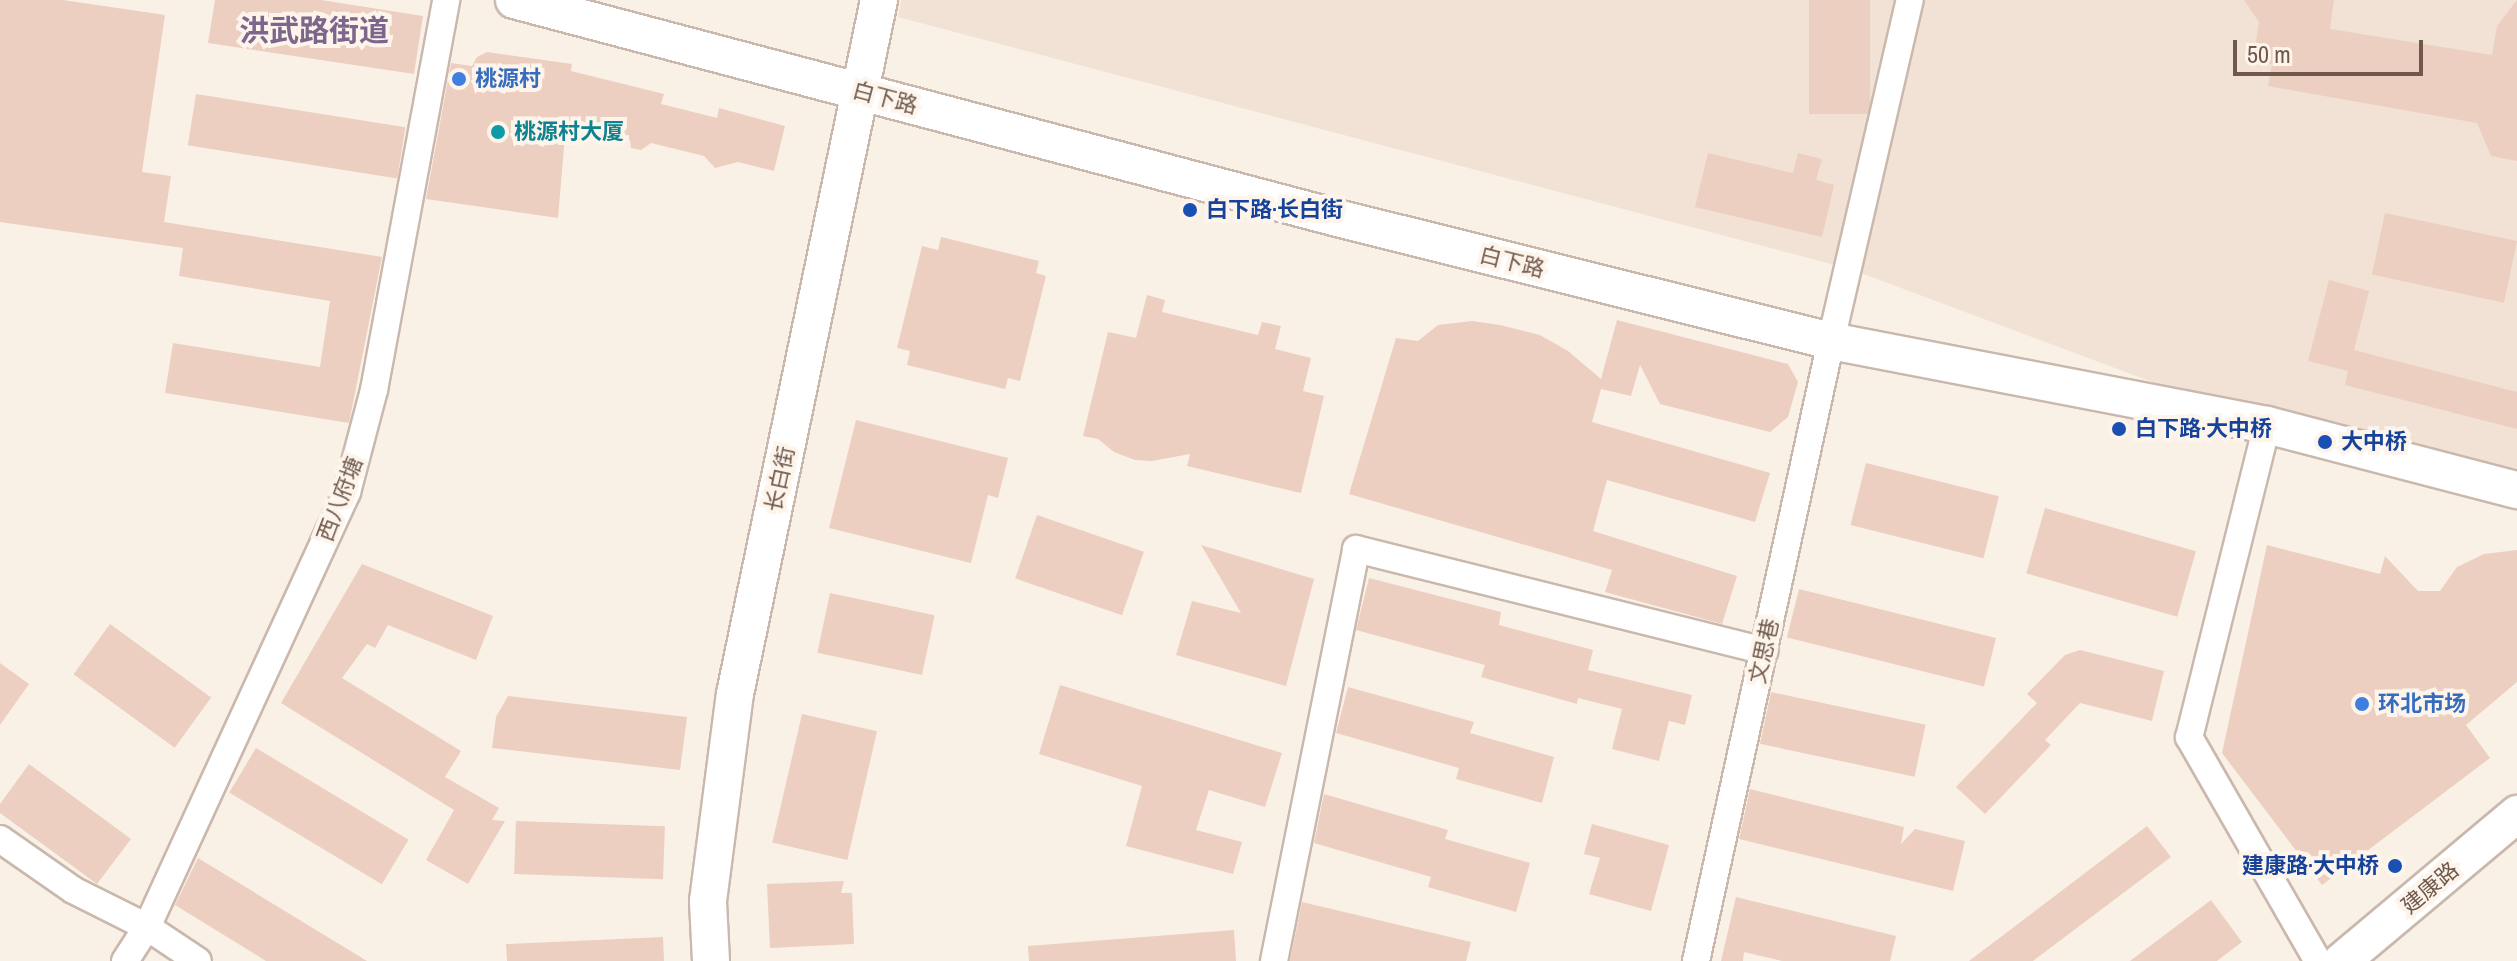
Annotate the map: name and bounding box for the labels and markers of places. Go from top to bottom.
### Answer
place label: 桃源村 [475,66,541,92]
marker: 桃源村 [450,70,468,88]
place label: 桃源村大厦 [514,119,624,145]
marker: 桃源村大厦 [489,123,507,141]
place label: 白下路·长白街 [1206,197,1343,223]
marker: 白下路·长白街 [1181,201,1199,219]
place label: 白下路·大中桥 [2135,416,2272,442]
marker: 白下路·大中桥 [2110,420,2128,438]
place label: 大中桥 [2341,429,2407,455]
marker: 大中桥 [2316,433,2334,451]
place label: 环北市场 [2378,691,2466,717]
marker: 环北市场 [2353,695,2371,713]
place label: 建康路·大中桥 [2242,853,2379,879]
marker: 建康路·大中桥 [2386,857,2404,875]

